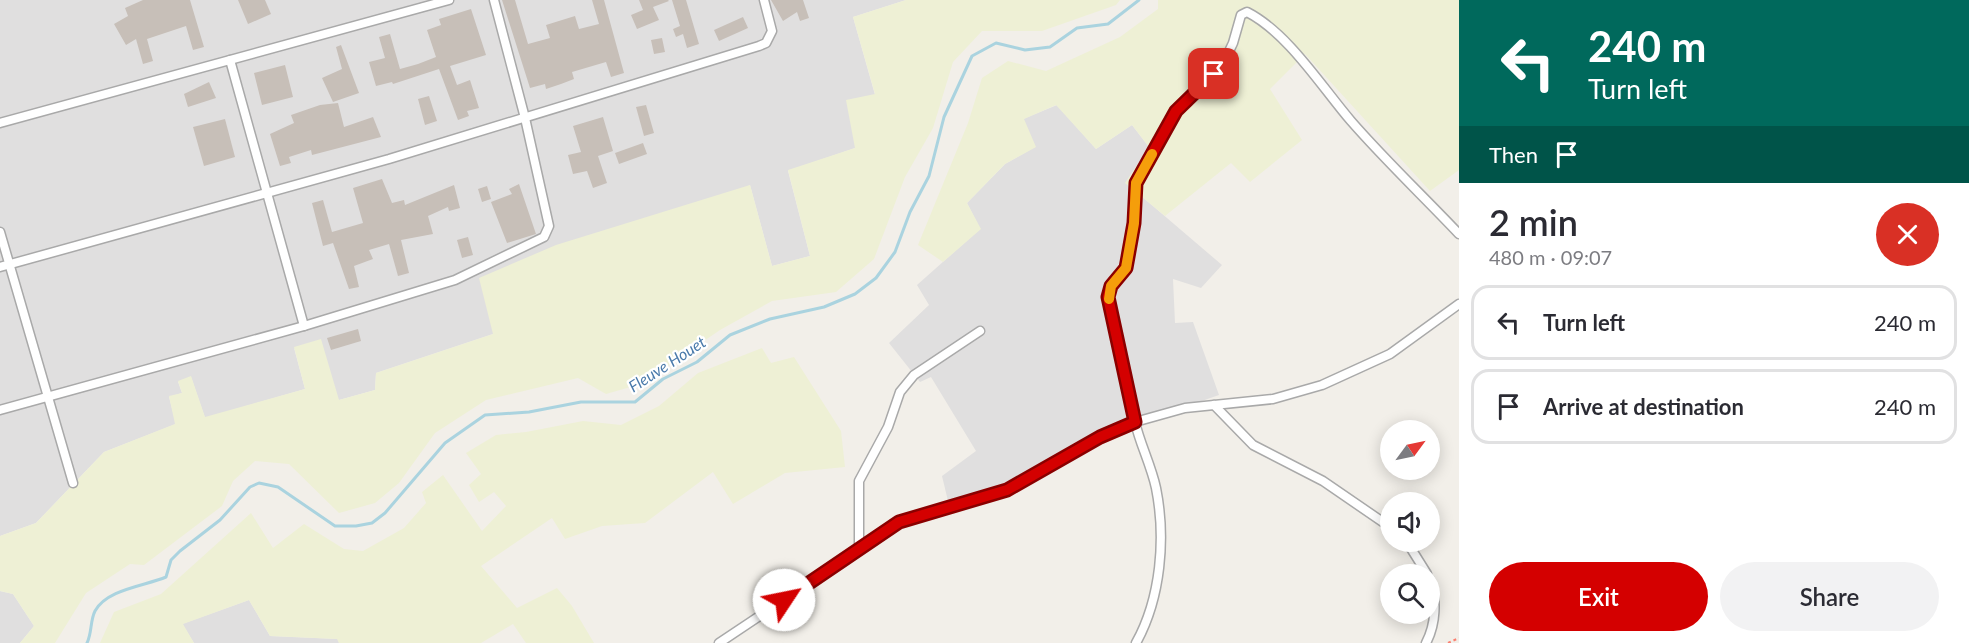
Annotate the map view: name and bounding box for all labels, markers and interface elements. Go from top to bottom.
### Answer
text: 240 m [1588,21,1706,71]
icon: left [1489,24,1567,102]
pin [1188,48,1239,99]
icon: arrive [1197,57,1230,90]
text: Turn left [1588,72,1687,105]
icon: arrive [1550,138,1583,171]
text: Then [1489,141,1538,168]
text: 2 min [1489,200,1578,244]
button: close [1876,203,1939,266]
text: 480 m · 09:07 [1489,245,1612,269]
icon: left [1492,306,1525,339]
text: Turn left [1543,309,1625,336]
text: 240 m [1874,309,1936,336]
water label: Fleuve Houet [625,331,709,396]
icon: arrive [1492,390,1525,423]
text: Arrive at destination [1543,393,1744,420]
text: 240 m [1874,393,1936,420]
north arrow [1380,420,1440,480]
map controls [1380,420,1440,624]
button: sound [1380,492,1440,552]
button: Exit [1489,562,1708,631]
button: Share [1720,562,1939,631]
button: search [1380,564,1440,624]
position arrow [752,568,816,632]

